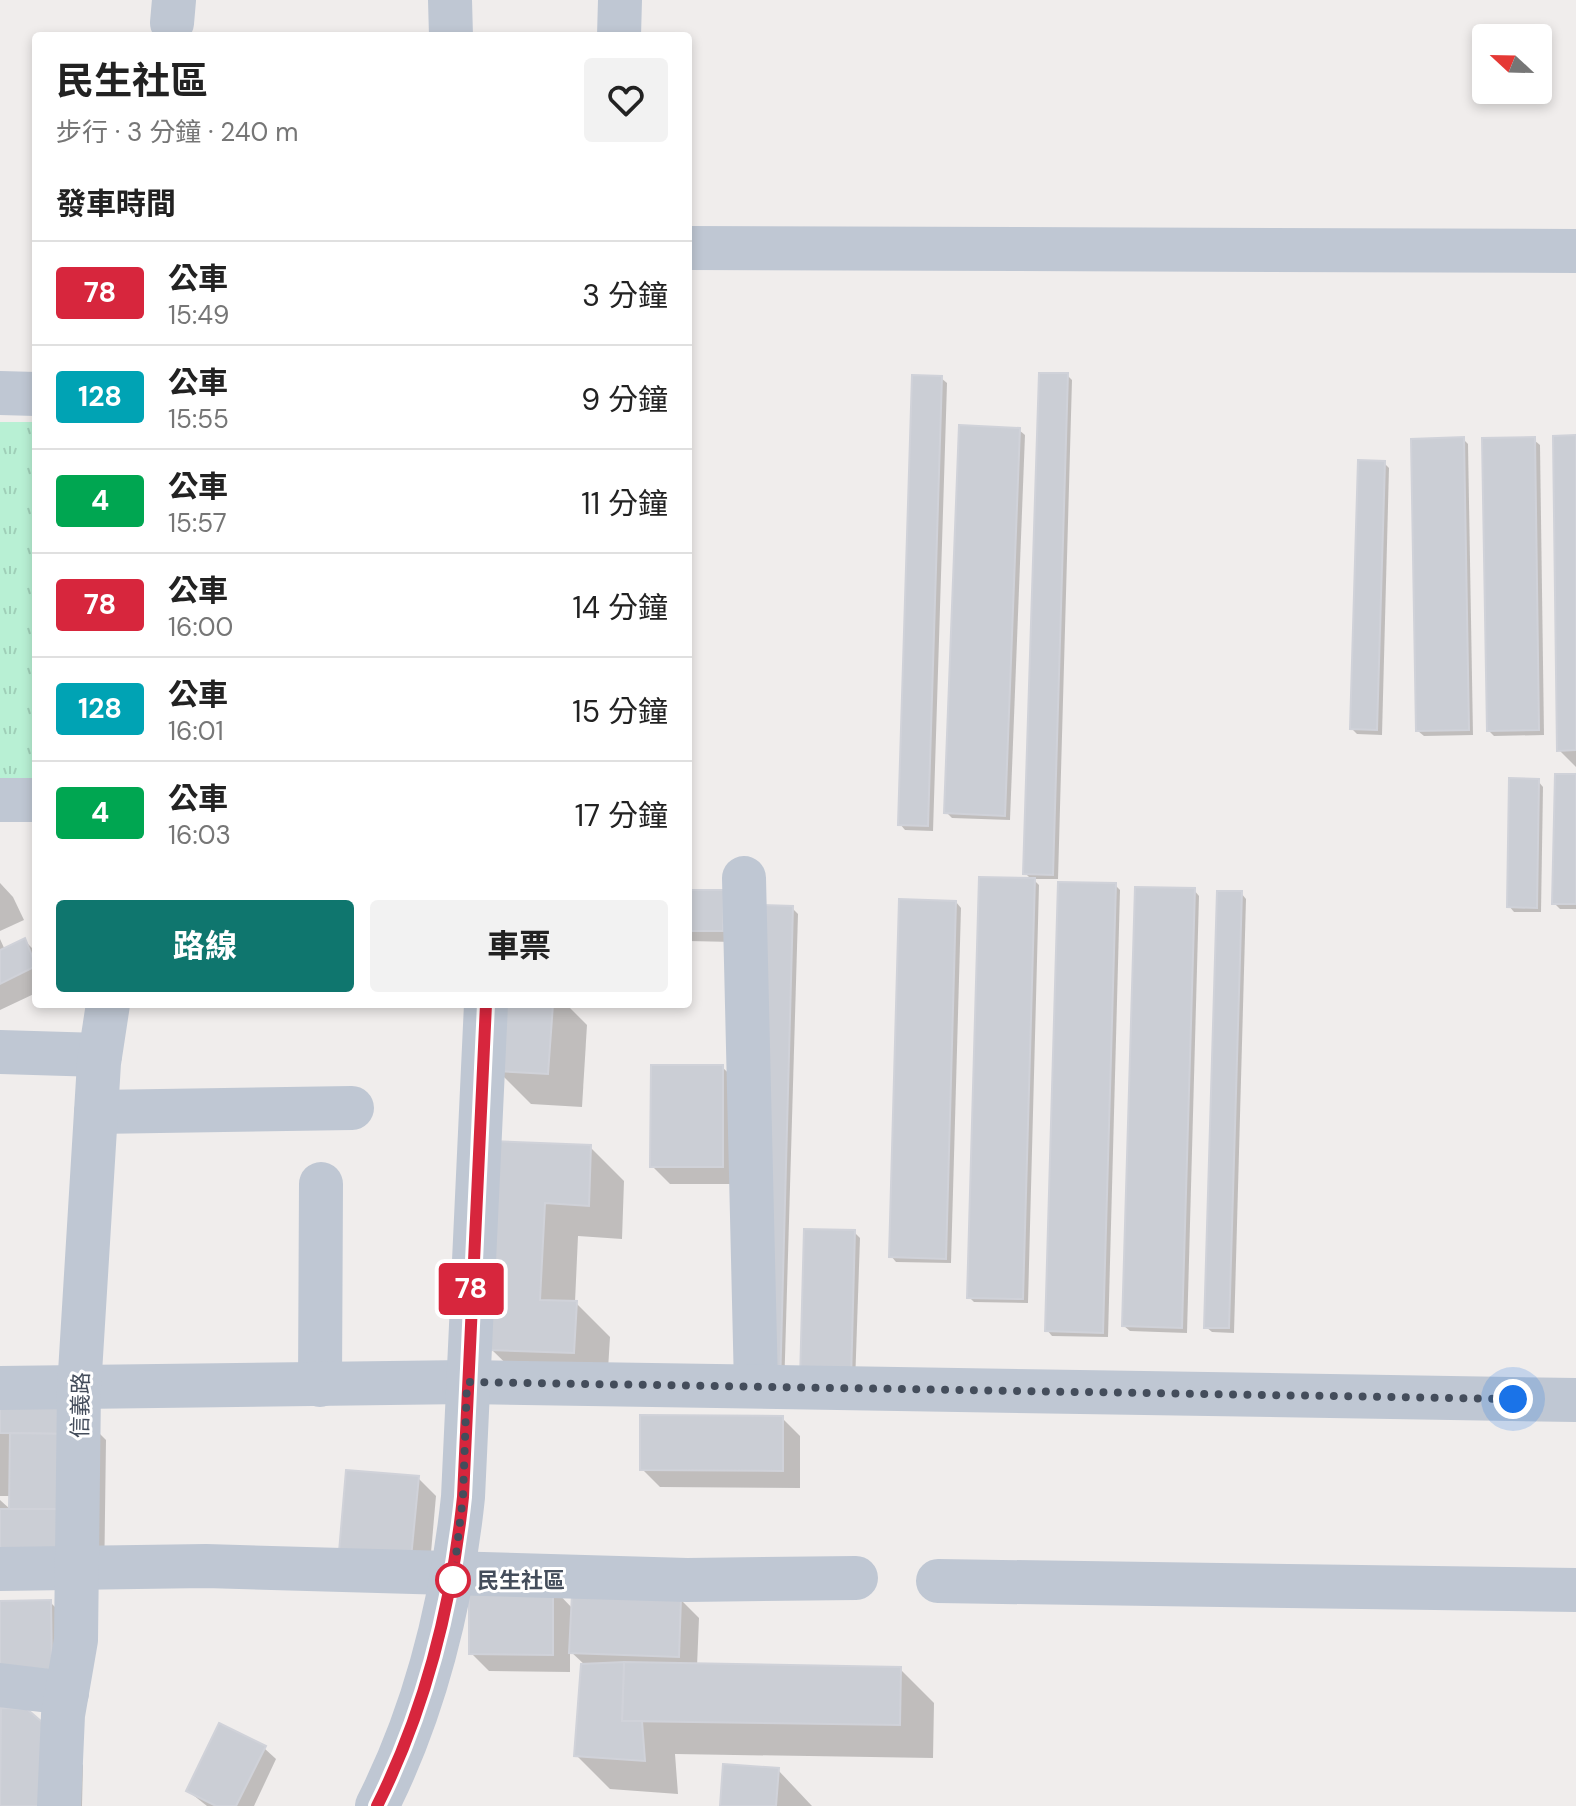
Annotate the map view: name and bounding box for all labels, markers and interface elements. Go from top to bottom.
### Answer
north arrow [1472,24,1552,104]
map controls [1472,24,1552,104]
text: 民生社區 [56,56,208,106]
button: heart [584,58,668,142]
text: 步行 · 3 分鐘 · 240 m [56,115,298,149]
text: 發車時間 [56,184,176,223]
text: 公車 [168,259,228,298]
text: 78 [84,274,116,311]
text: 3 分鐘 [582,276,668,315]
text: 15:49 [168,298,229,332]
text: 公車 [168,363,228,402]
text: 128 [78,378,122,415]
text: 9 分鐘 [581,380,668,419]
text: 15:55 [168,402,229,436]
text: 公車 [168,467,228,506]
text: 4 [91,482,109,519]
text: 11 分鐘 [581,484,668,523]
text: 15:57 [168,506,227,540]
text: 公車 [168,571,228,610]
text: 78 [84,586,116,623]
text: 14 分鐘 [572,588,668,627]
text: 16:00 [168,610,233,644]
text: 公車 [168,675,228,714]
text: 128 [78,690,122,727]
text: 15 分鐘 [572,692,668,731]
text: 16:01 [168,714,224,748]
text: 公車 [168,779,228,818]
text: 4 [91,794,109,831]
text: 17 分鐘 [575,796,668,835]
text: 16:03 [168,818,231,852]
button: 路線 [56,900,354,992]
button: 車票 [370,900,668,992]
line badge: 78 [435,1263,507,1315]
text: 78 [455,1270,487,1307]
street label: 信義路 [65,1372,96,1438]
your location [1493,1379,1533,1419]
marker: 民生社區 [436,1563,470,1597]
place label: 民生社區 [477,1566,565,1595]

